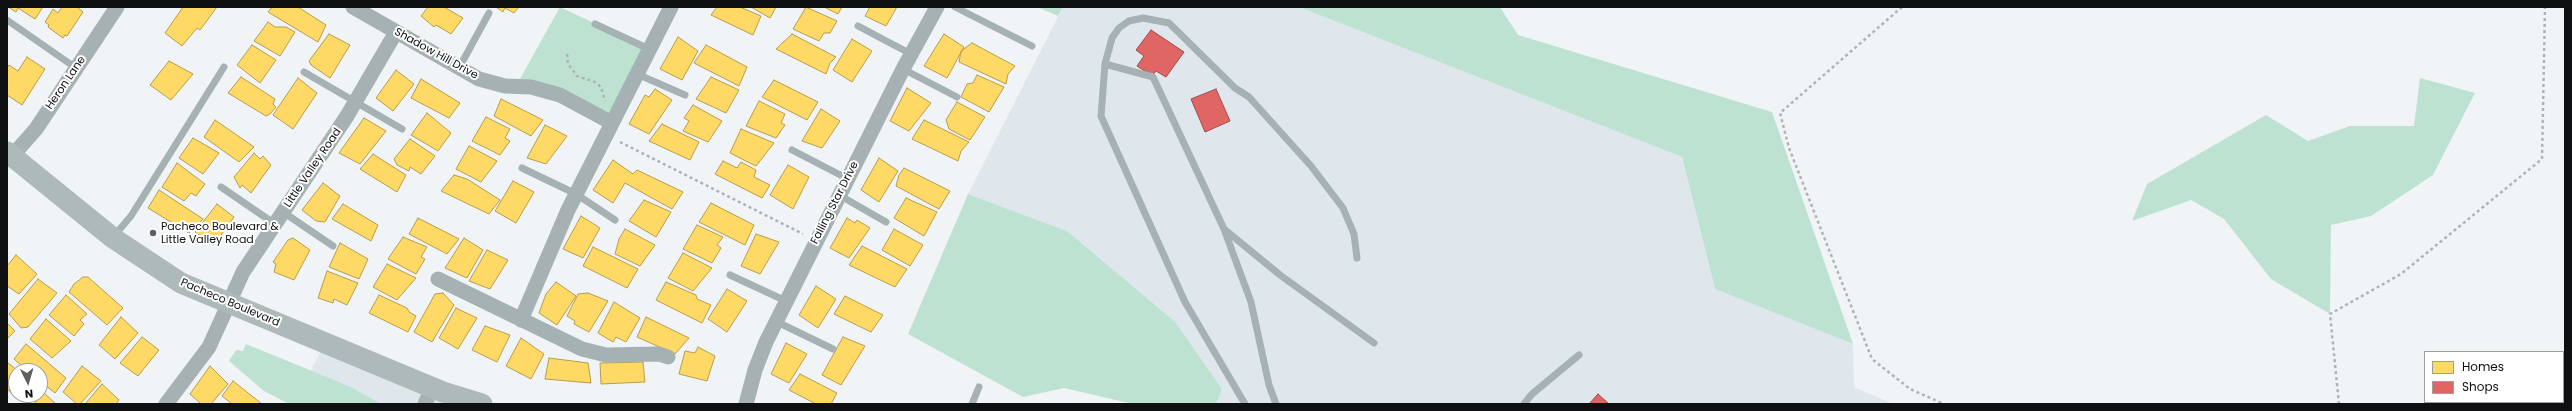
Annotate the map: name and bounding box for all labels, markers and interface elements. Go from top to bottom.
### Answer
street label: Shadow Hill Drive [392,26,480,82]
street label: Heron Lane [43,54,89,112]
street label: Little Valley Road [282,126,344,210]
street label: Falling Star Drive [808,159,862,247]
place label: Pacheco Boulevard & Little Valley Road [161,220,279,246]
marker: Pacheco Boulevard & Little Valley Road [148,228,158,238]
street label: Pacheco Boulevard [178,276,282,330]
legend [2424,351,2564,403]
text: Homes [2462,358,2504,375]
north arrow [8,363,48,403]
text: Shops [2462,378,2499,395]
text: N [24,386,34,402]

